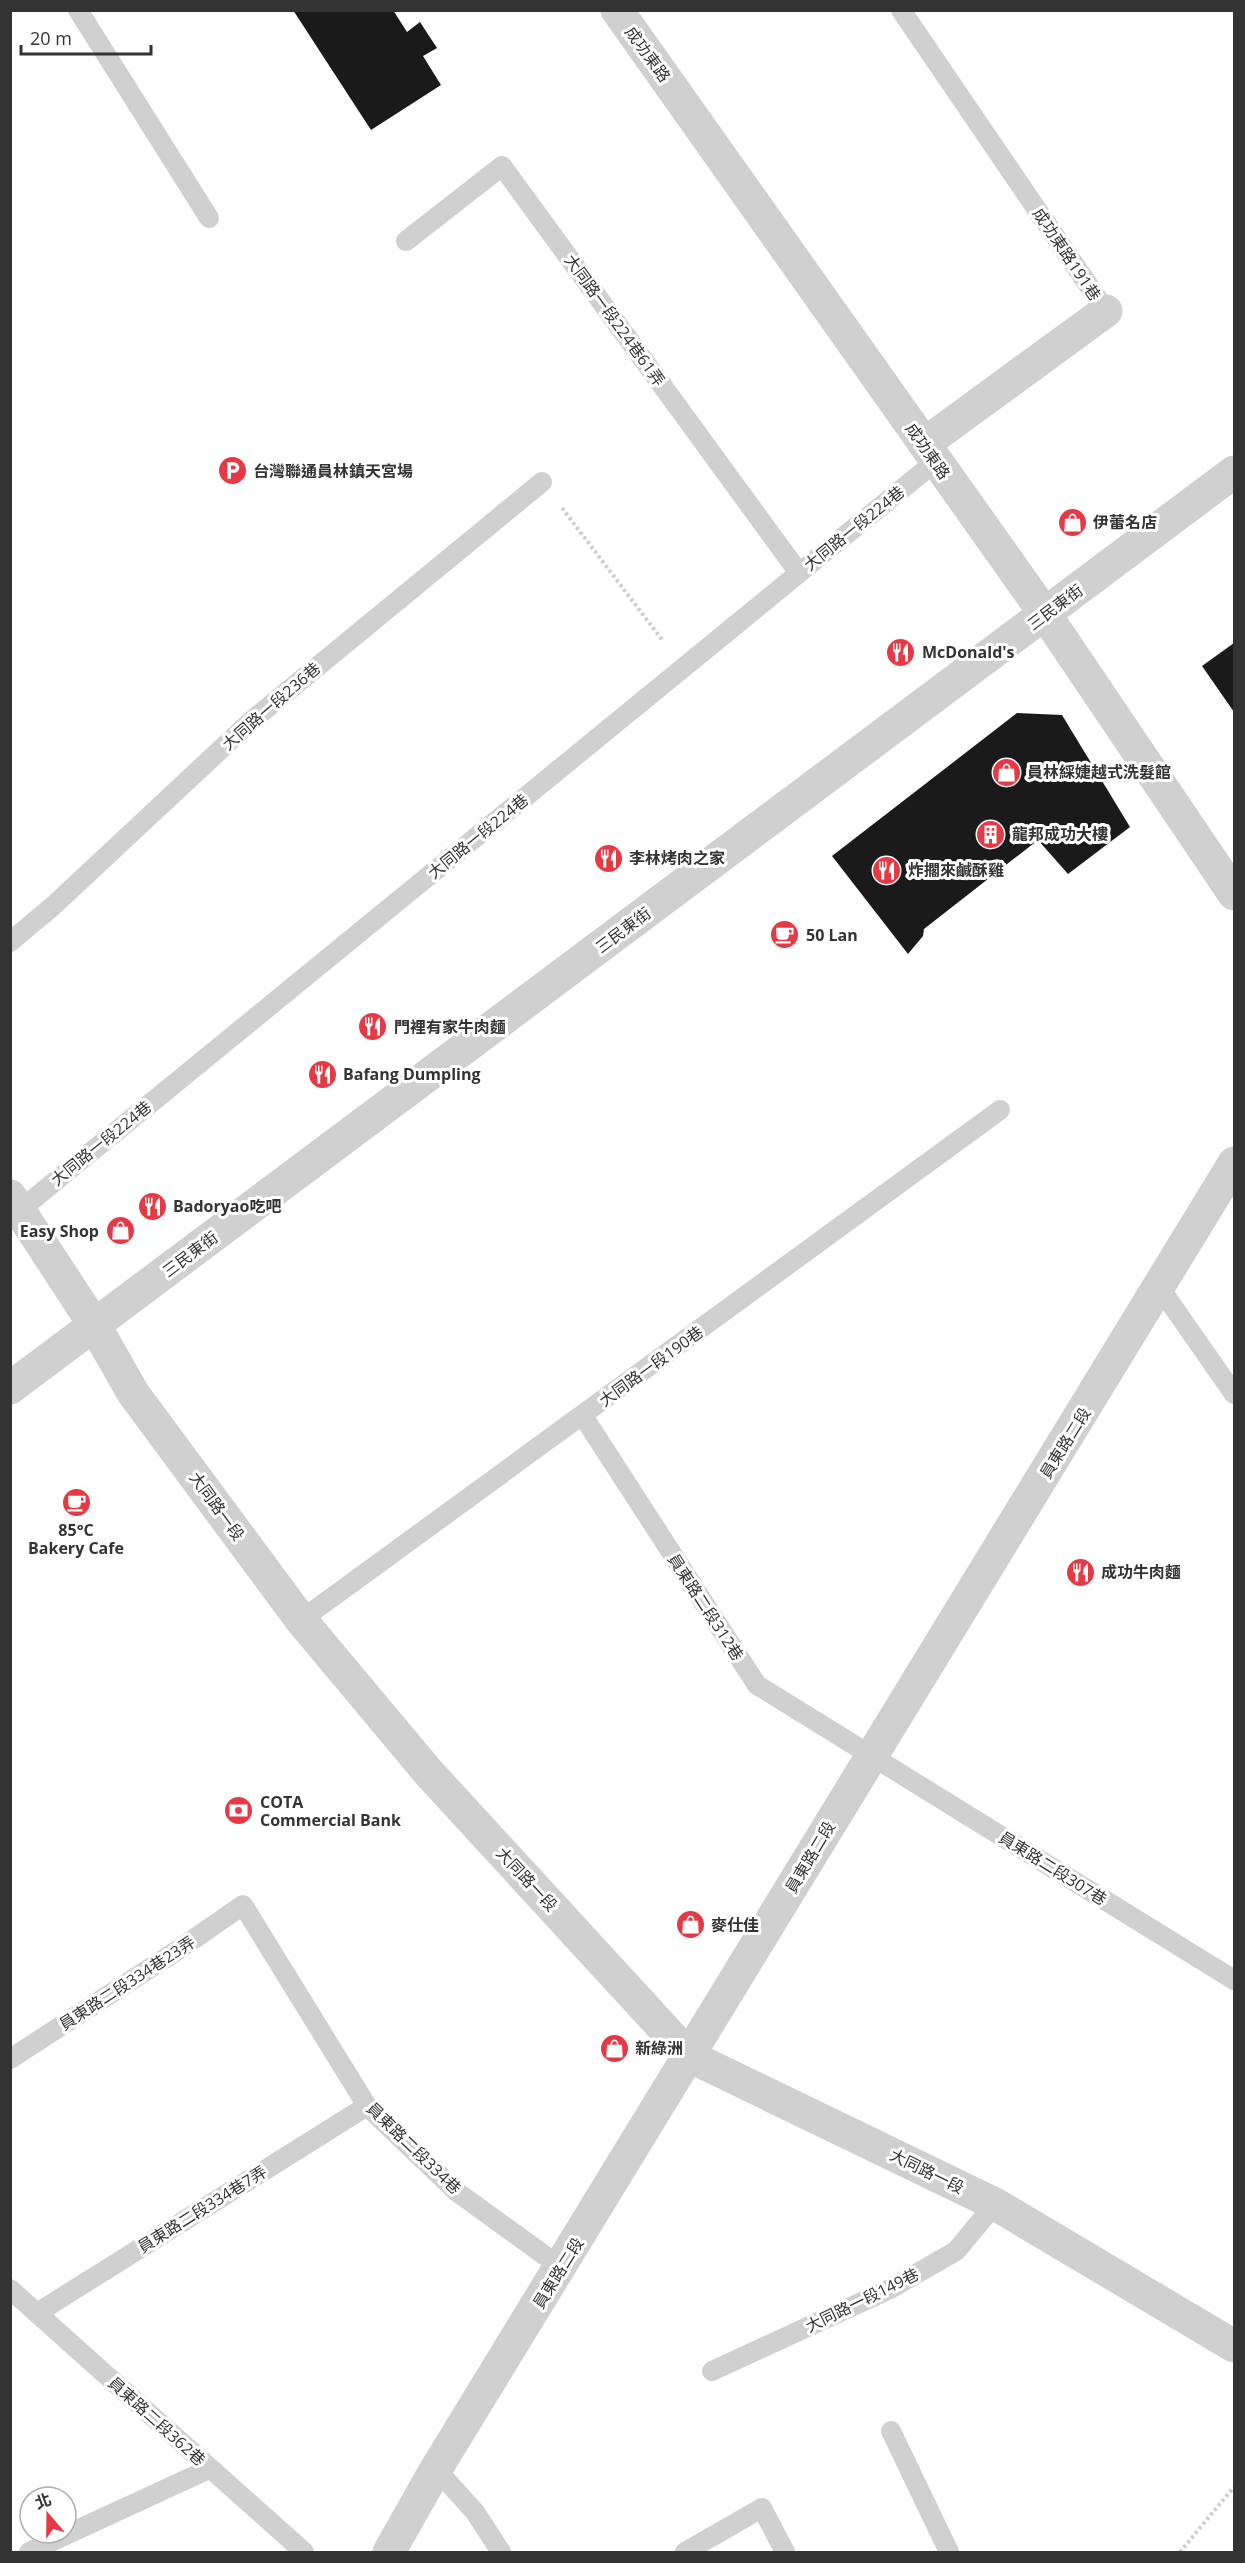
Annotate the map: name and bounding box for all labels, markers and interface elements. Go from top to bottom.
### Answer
scale bar [21,18,152,56]
street label: 成功東路 [620,22,676,86]
text: 20 m [30,26,72,50]
street label: 成功東路191巷 [1028,203,1106,305]
street label: 大同路一段224巷61弄 [560,250,670,390]
street label: 成功東路 [901,418,955,484]
parking icon: 台灣聯通員林鎮天宮場 [216,455,248,487]
place label: 台灣聯通員林鎮天宮場 [253,460,413,482]
street label: 大同路一段224巷 [799,481,909,575]
shop icon: 伊蕾名店 [1056,506,1088,538]
place label: 伊蕾名店 [1092,511,1157,533]
street label: 三民東街 [1023,579,1087,635]
restaurant icon: McDonald's [885,636,917,668]
place label: McDonald's [922,641,1015,663]
street label: 大同路一段236巷 [217,657,325,755]
shop icon: 員林綵婕越式洗髮館 [990,756,1022,788]
place label: 員林綵婕越式洗髮館 [1027,761,1171,783]
street label: 大同路一段224巷 [423,789,533,883]
building icon: 龍邦成功大樓 [975,818,1007,850]
place label: 龍邦成功大樓 [1012,823,1108,845]
restaurant icon: 李林烤肉之家 [592,842,624,874]
place label: 李林烤肉之家 [629,847,725,869]
restaurant icon: 炸擱來鹹酥雞 [871,854,903,886]
place label: 炸擱來鹹酥雞 [908,859,1004,881]
street label: 三民東街 [591,902,655,958]
cafe icon: 50 Lan [769,919,801,951]
place label: 50 Lan [806,924,858,946]
restaurant icon: 門裡有家牛肉麵 [357,1011,389,1043]
place label: 門裡有家牛肉麵 [394,1016,506,1038]
restaurant icon: Bafang Dumpling [306,1058,338,1090]
place label: Bafang Dumpling [343,1063,481,1085]
street label: 大同路一段224巷 [46,1096,156,1190]
restaurant icon: Badoryao吃吧 [136,1190,168,1222]
place label: Badoryao吃吧 [173,1195,281,1217]
shop icon: Easy Shop [104,1215,136,1247]
place label: Easy Shop [20,1220,99,1242]
street label: 三民東街 [158,1226,222,1282]
street label: 大同路一段190巷 [595,1321,707,1411]
street label: 員東路二段 [1034,1403,1096,1483]
street label: 大同路一段 [185,1467,249,1545]
cafe icon: 85°C Bakery Cafe [60,1486,92,1518]
place label: 85°C Bakery Cafe [28,1519,124,1559]
street label: 員東路二段312巷 [663,1549,749,1665]
restaurant icon: 成功牛肉麵 [1064,1556,1096,1588]
place label: 成功牛肉麵 [1101,1561,1181,1583]
place label: COTA Commercial Bank [260,1791,401,1831]
bank icon: COTA Commercial Bank [223,1795,255,1827]
street label: 員東路二段 [780,1817,840,1897]
street label: 員東路二段307巷 [995,1826,1111,1910]
street label: 大同路一段 [492,1842,562,1916]
shop icon: 麥仕佳 [674,1909,706,1941]
place label: 麥仕佳 [711,1914,759,1936]
street label: 員東路二段334巷23弄 [55,1931,199,2035]
shop icon: 新綠洲 [598,2032,630,2064]
place label: 新綠洲 [635,2037,683,2059]
street label: 員東路二段334巷 [362,2097,466,2199]
street label: 大同路一段 [886,2144,968,2198]
street label: 員東路二段334巷7弄 [133,2160,271,2258]
street label: 員東路二段 [527,2233,589,2313]
street label: 大同路一段149巷 [802,2263,922,2337]
street label: 員東路二段362巷 [104,2372,210,2470]
north arrow [18,2485,78,2545]
text: 北 [32,2488,54,2514]

